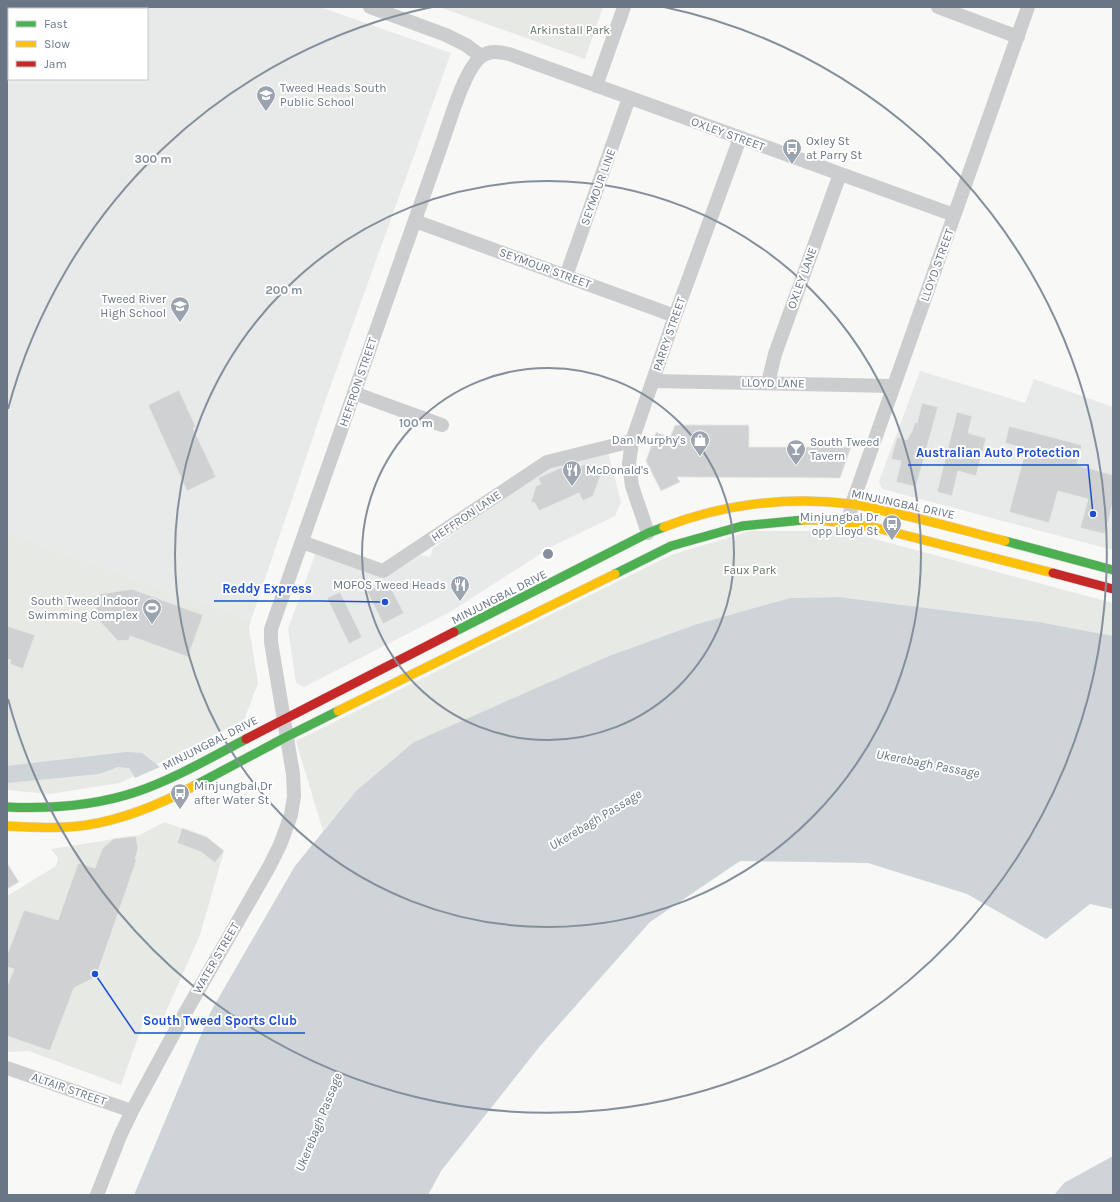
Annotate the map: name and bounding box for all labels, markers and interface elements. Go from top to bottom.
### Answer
legend [8,8,148,80]
text: Fast [44,17,68,31]
park label: Arkinstall Park [530,23,610,37]
text: Slow [44,37,70,51]
text: Jam [44,57,67,71]
place label: Tweed Heads South Public School [280,81,387,109]
school or university icon: Tweed Heads South Public School [255,84,277,112]
street label: OXLEY STREET [689,114,767,154]
place label: Oxley St at Parry St [806,134,863,162]
bus stop icon: Oxley St at Parry St [781,137,803,165]
street label: SEYMOUR LINE [578,147,618,227]
text: 300 m [134,152,172,166]
street label: LLOYD STREET [917,227,957,303]
street label: SEYMOUR STREET [497,245,593,291]
street label: OXLEY LANE [784,245,820,311]
text: 200 m [266,283,302,297]
place label: Tweed River High School [100,292,167,320]
school or university icon: Tweed River High School [169,295,191,323]
street label: PARRY STREET [650,295,688,373]
street label: HEFFRON STREET [336,335,380,429]
street label: LLOYD LANE [741,375,805,391]
text: 100 m [399,416,433,430]
shop icon: Dan Murphy's [689,429,711,457]
place label: Dan Murphy's [612,433,686,447]
place label: South Tweed Tavern [810,435,880,463]
bar icon: South Tweed Tavern [785,438,807,466]
callout: Australian Auto Protection [908,440,1088,465]
text: Australian Auto Protection [916,445,1080,460]
restaurant icon: McDonald's [561,459,583,487]
place label: McDonald's [586,463,649,477]
street label: MINJUNGBAL DRIVE [850,486,956,522]
street label: HEFFRON LANE [429,488,503,544]
place label: Minjungbal Dr opp Lloyd St [800,510,879,538]
bus stop icon: Minjungbal Dr opp Lloyd St [881,513,903,541]
centre of rings [541,547,555,561]
park label: Faux Park [723,563,777,577]
street label: MINJUNGBAL DRIVE [449,567,549,627]
restaurant icon: MOFOS Tweed Heads [449,574,471,602]
callout: Reddy Express [214,576,320,601]
place label: MOFOS Tweed Heads [333,578,446,592]
text: Reddy Express [222,581,312,596]
place label: South Tweed Indoor Swimming Complex [28,594,139,622]
sports icon: South Tweed Indoor Swimming Complex [141,597,163,625]
street label: MINJUNGBAL DRIVE [160,713,260,773]
water label: Ukerebagh Passage [875,746,981,781]
place label: Minjungbal Dr after Water St [194,779,273,807]
bus stop icon: Minjungbal Dr after Water St [169,782,191,810]
water label: Ukerebagh Passage [546,786,644,853]
street label: WATER STREET [190,920,242,996]
callout: South Tweed Sports Club [135,1008,305,1033]
text: South Tweed Sports Club [143,1013,297,1028]
street label: ALTAIR STREET [30,1070,108,1108]
water label: Ukerebagh Passage [292,1071,345,1174]

